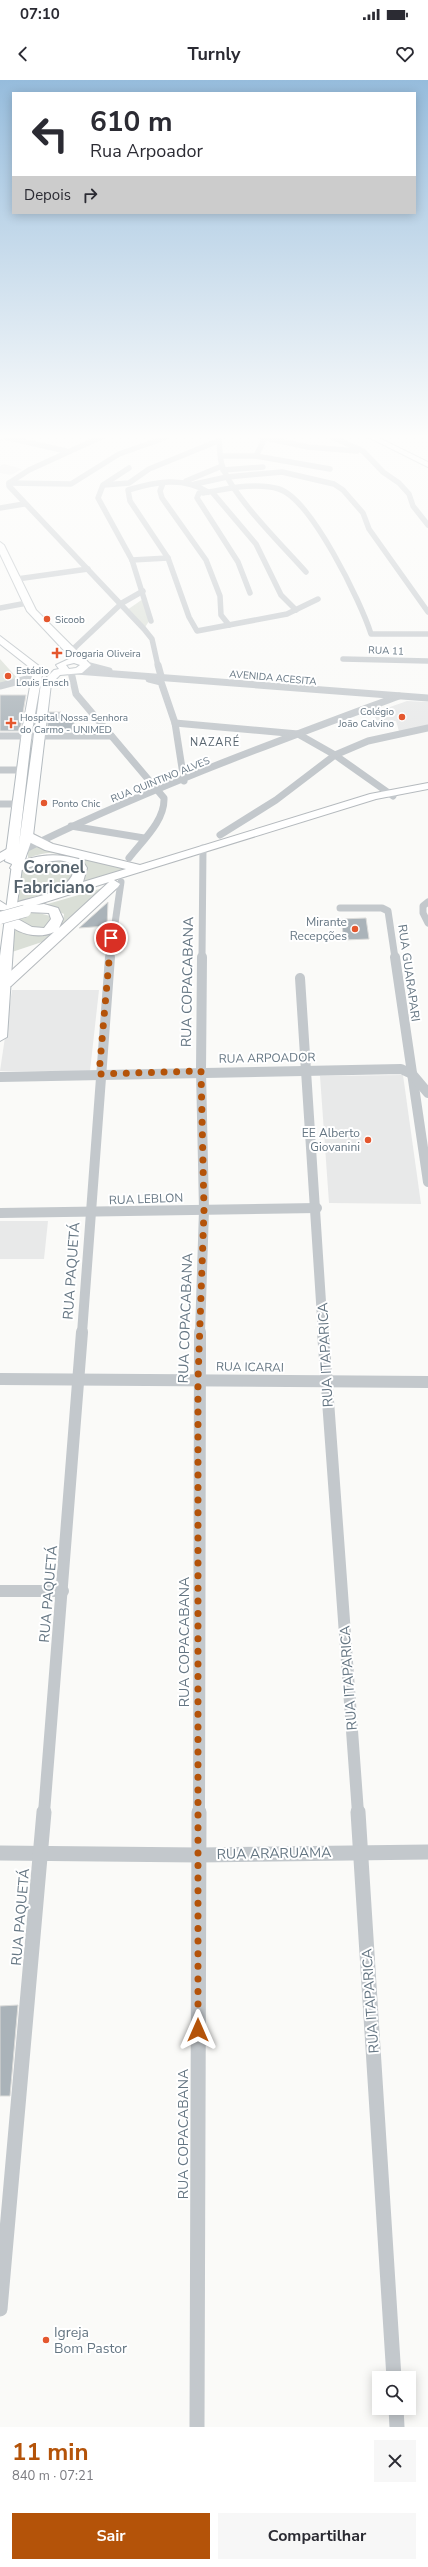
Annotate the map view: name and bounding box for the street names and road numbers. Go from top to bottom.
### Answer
street label: RUA 11 [368,643,404,659]
street label: AVENIDA ACESITA [229,667,318,689]
street label: RUA QUINTINO ALVES [109,754,212,806]
street label: RUA COPACABANA [177,917,198,1047]
street label: RUA GUARAPARI [394,923,424,1023]
street label: RUA ARPOADOR [218,1049,316,1067]
street label: RUA LEBLON [109,1190,183,1208]
street label: RUA PAQUETÁ [59,1222,84,1320]
street label: RUA COPACABANA [174,1252,197,1384]
street label: RUA ITAPARICA [313,1302,338,1408]
street label: RUA ICARAI [216,1358,284,1376]
street label: RUA PAQUETÁ [35,1545,62,1644]
street label: RUA COPACABANA [175,1577,194,1707]
street label: RUA ITAPARICA [335,1625,362,1731]
street label: RUA ARARUAMA [216,1843,332,1864]
street label: RUA PAQUETÁ [7,1868,34,1967]
street label: RUA ITAPARICA [357,1948,384,2054]
street label: RUA COPACABANA [174,2069,193,2199]

